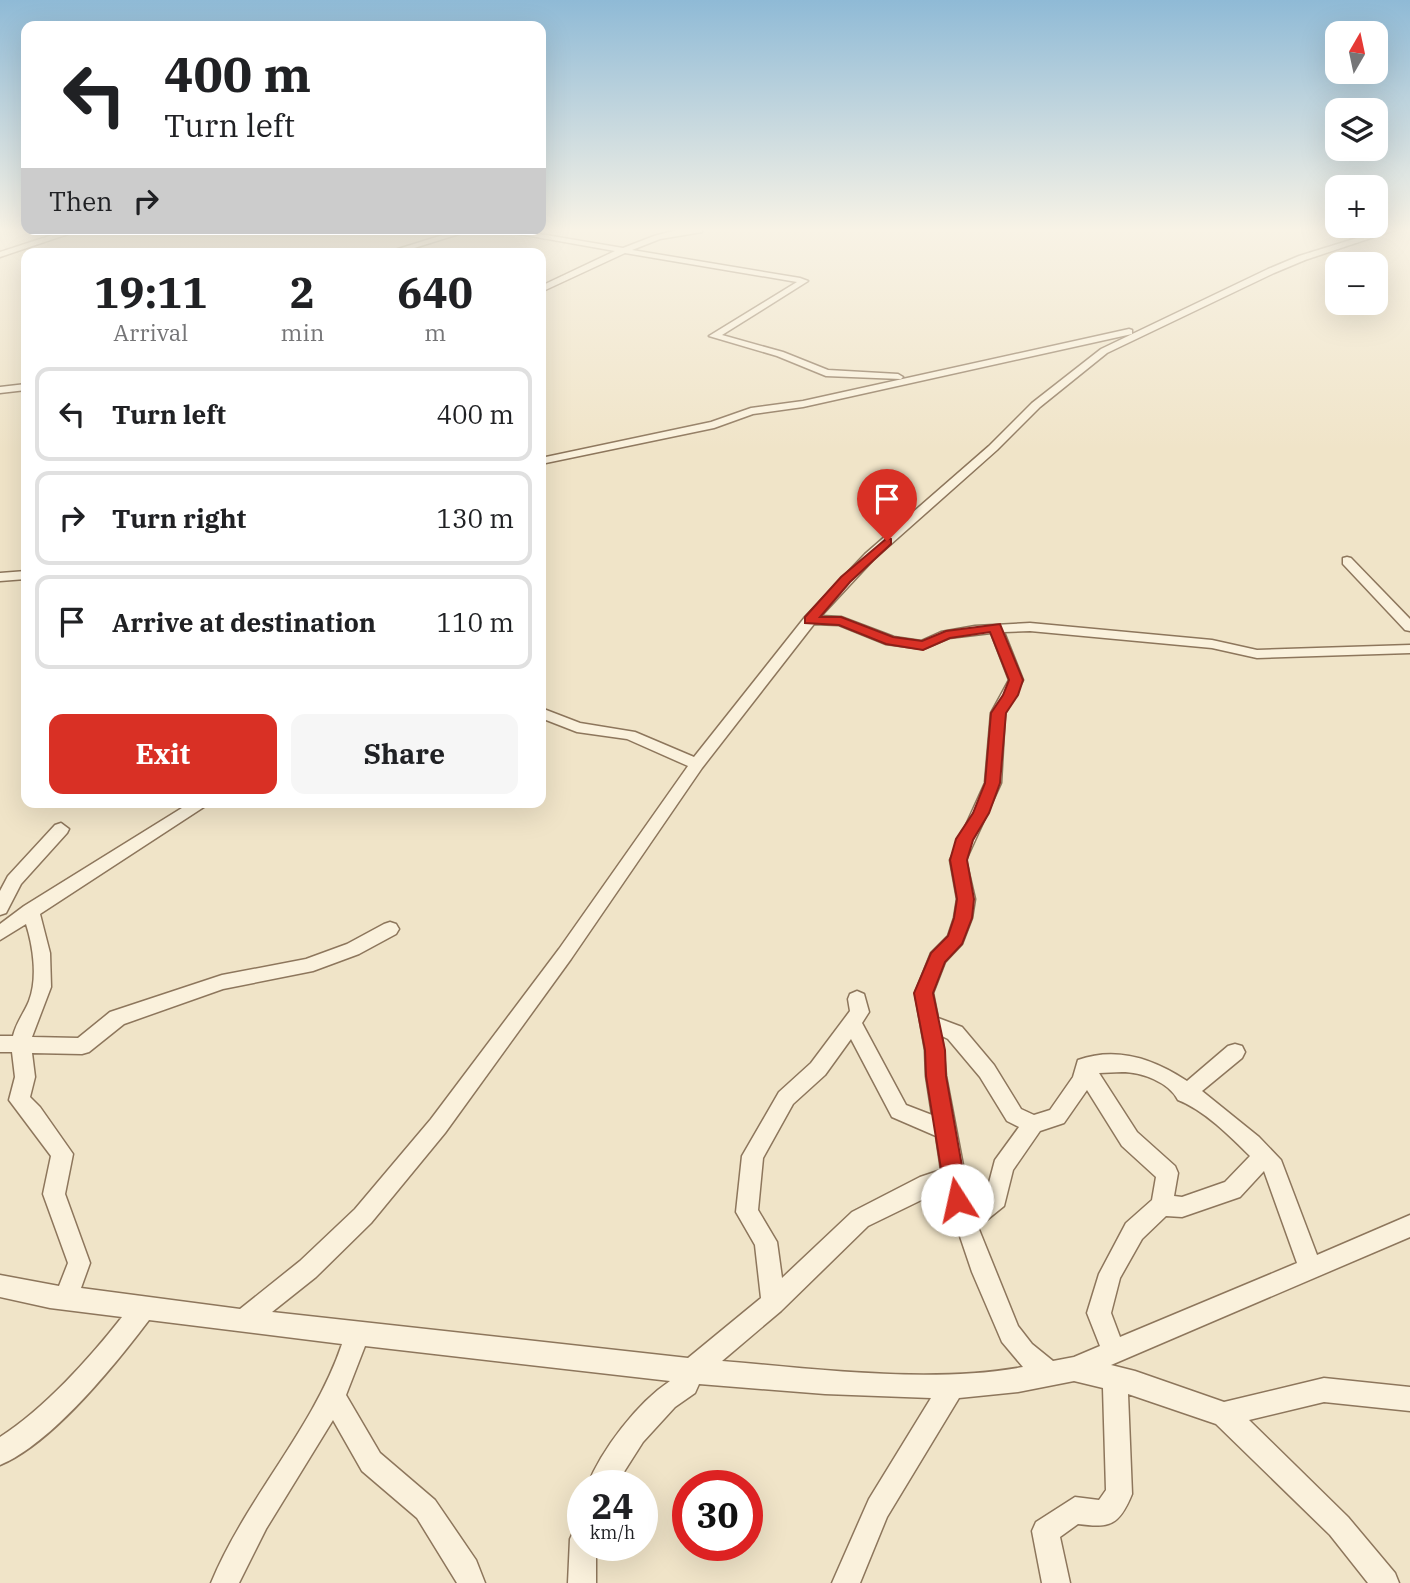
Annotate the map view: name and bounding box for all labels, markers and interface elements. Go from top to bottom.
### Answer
north arrow [1325,21,1388,84]
map controls [1325,21,1388,315]
text: 400 m [164,42,311,105]
icon: left [49,49,140,140]
button: layers [1325,98,1388,161]
text: Turn left [164,104,295,146]
button: + [1325,175,1388,238]
icon: right [127,182,165,220]
text: Then [49,184,113,218]
button: − [1325,252,1388,315]
text: 19:11 [94,265,208,320]
text: 2 [290,265,315,320]
text: 640 [397,265,473,320]
text: Arrival [113,317,188,347]
text: min [281,317,324,347]
text: m [424,317,446,347]
icon: left [53,395,91,433]
text: Turn left [112,397,226,431]
text: 400 m [436,397,514,431]
pin [857,469,917,541]
icon: arrive [868,480,906,518]
icon: right [53,499,91,537]
text: Turn right [112,501,246,535]
text: 130 m [436,501,514,535]
icon: arrive [53,603,91,641]
text: Arrive at destination [112,605,376,639]
text: 110 m [436,605,514,639]
button: Exit [49,714,277,794]
button: Share [291,714,518,794]
position arrow [920,1163,994,1237]
speed limit sign: 30 [672,1470,763,1561]
text: 24 [591,1483,634,1529]
text: km/h [590,1521,635,1544]

